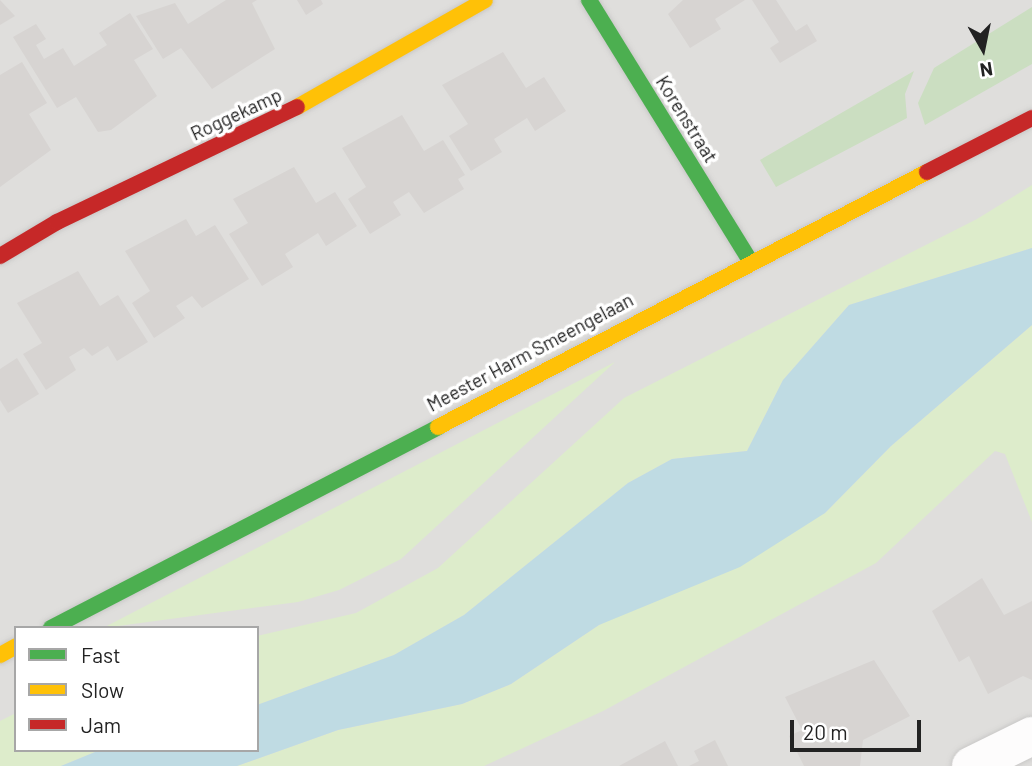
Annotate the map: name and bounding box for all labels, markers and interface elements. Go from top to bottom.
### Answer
north arrow [948,14,1018,84]
text: N [978,58,994,83]
street label: Korenstraat [651,71,723,167]
street label: Roggekamp [187,83,285,145]
street label: Meester Harm Smeengelaan [423,288,637,416]
legend [14,626,259,752]
text: Fast [81,642,121,667]
text: Slow [81,677,124,702]
scale bar [794,706,925,750]
text: Jam [81,712,121,737]
text: 20 m [803,719,848,744]

